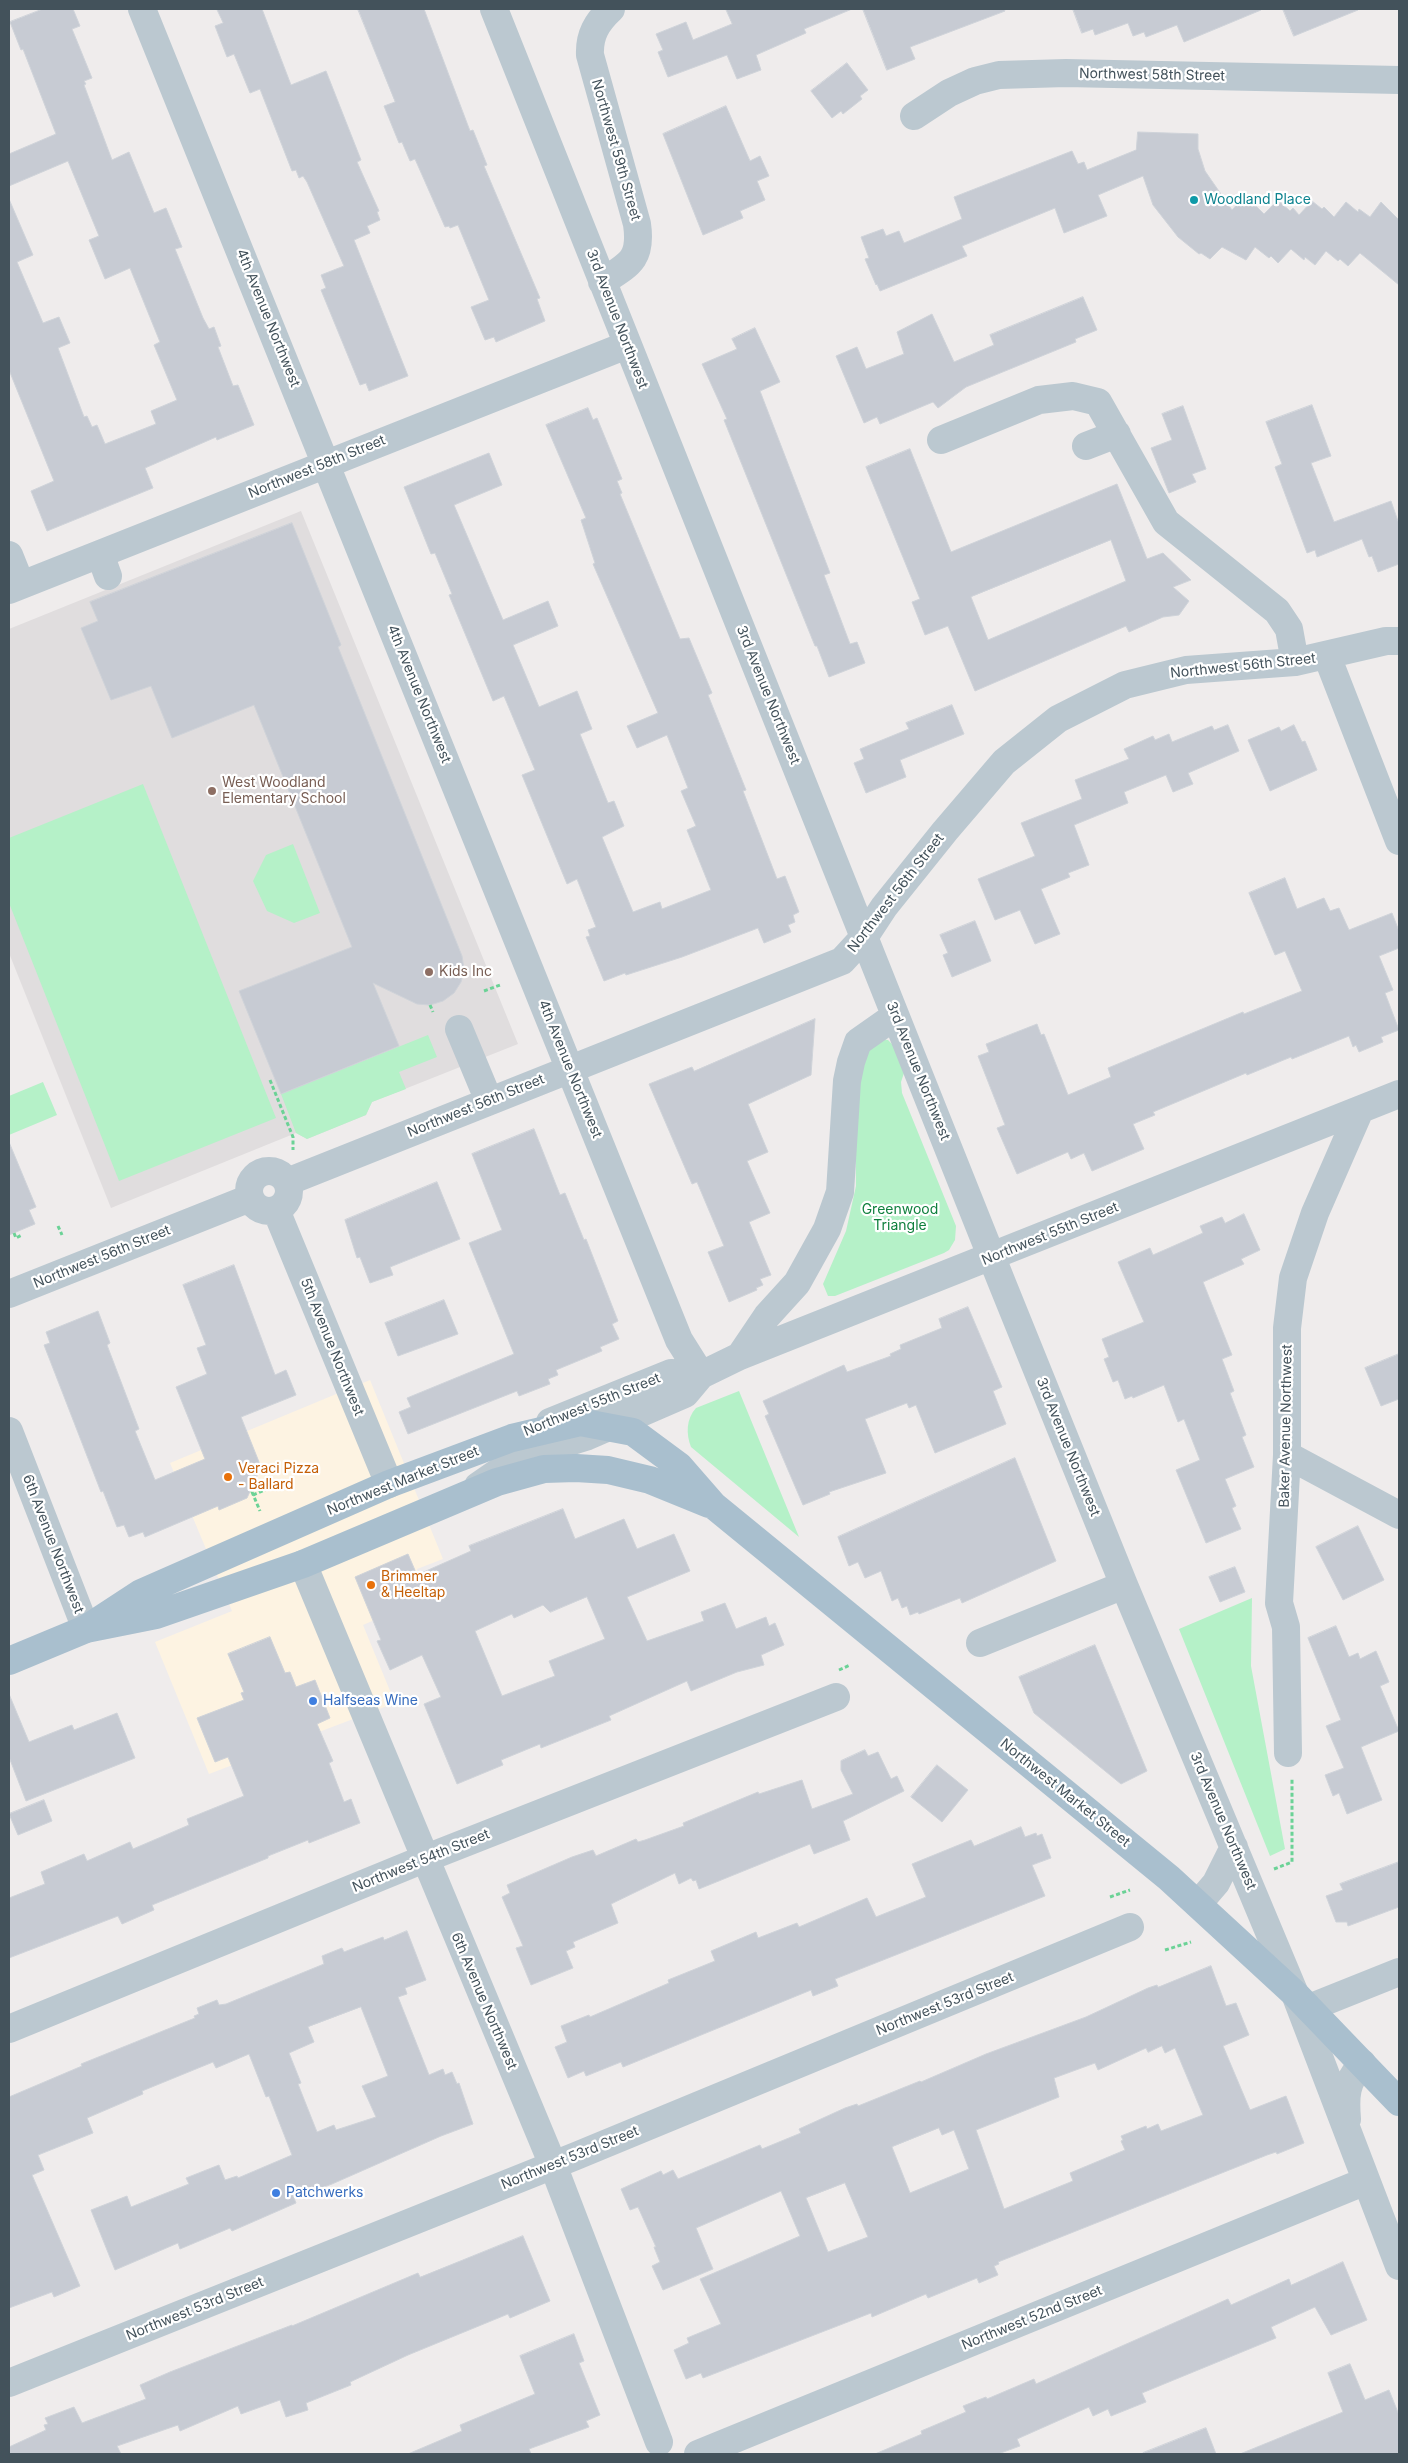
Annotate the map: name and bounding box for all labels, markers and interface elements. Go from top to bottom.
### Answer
street label: Northwest 58th Street [1079,65,1225,85]
street label: Northwest 59th Street [588,77,644,223]
place label: Woodland Place [1204,192,1311,208]
marker: Woodland Place [1188,194,1200,206]
street label: 4th Avenue Northwest [233,246,303,390]
street label: 3rd Avenue Northwest [583,247,651,391]
street label: Northwest 58th Street [246,432,388,502]
street label: 4th Avenue Northwest [384,622,454,766]
street label: 3rd Avenue Northwest [733,623,803,767]
street label: Northwest 56th Street [1169,650,1317,682]
place label: West Woodland Elementary School [222,775,346,808]
marker: West Woodland Elementary School [206,785,218,797]
street label: Northwest 56th Street [844,830,948,956]
place label: Kids Inc [439,964,492,980]
marker: Kids Inc [423,966,435,978]
street label: 4th Avenue Northwest [535,997,605,1141]
street label: 3rd Avenue Northwest [883,999,953,1143]
street label: Northwest 56th Street [405,1071,547,1141]
street label: Northwest 55th Street [979,1199,1121,1269]
park label: Greenwood Triangle [862,1202,938,1234]
street label: Northwest 56th Street [31,1222,173,1292]
street label: 5th Avenue Northwest [297,1276,367,1418]
street label: Baker Avenue Northwest [1276,1344,1296,1508]
street label: Northwest 55th Street [521,1370,663,1440]
street label: 3rd Avenue Northwest [1033,1375,1103,1519]
street label: Northwest Market Street [325,1443,481,1519]
place label: Veraci Pizza - Ballard [238,1461,319,1494]
marker: Veraci Pizza - Ballard [222,1471,234,1483]
street label: 6th Avenue Northwest [19,1472,87,1616]
place label: Brimmer & Heeltap [381,1569,445,1601]
marker: Brimmer & Heeltap [365,1579,377,1591]
place label: Halfseas Wine [323,1693,418,1709]
marker: Halfseas Wine [307,1695,319,1707]
street label: Northwest Market Street [997,1735,1133,1851]
street label: 3rd Avenue Northwest [1186,1750,1260,1892]
street label: Northwest 54th Street [350,1826,492,1896]
street label: 6th Avenue Northwest [448,1930,520,2072]
street label: Northwest 53rd Street [874,1969,1016,2039]
street label: Northwest 53rd Street [499,2123,641,2193]
place label: Patchwerks [286,2185,363,2201]
marker: Patchwerks [270,2187,282,2199]
street label: Northwest 53rd Street [124,2274,266,2344]
street label: Northwest 52nd Street [959,2282,1105,2354]

